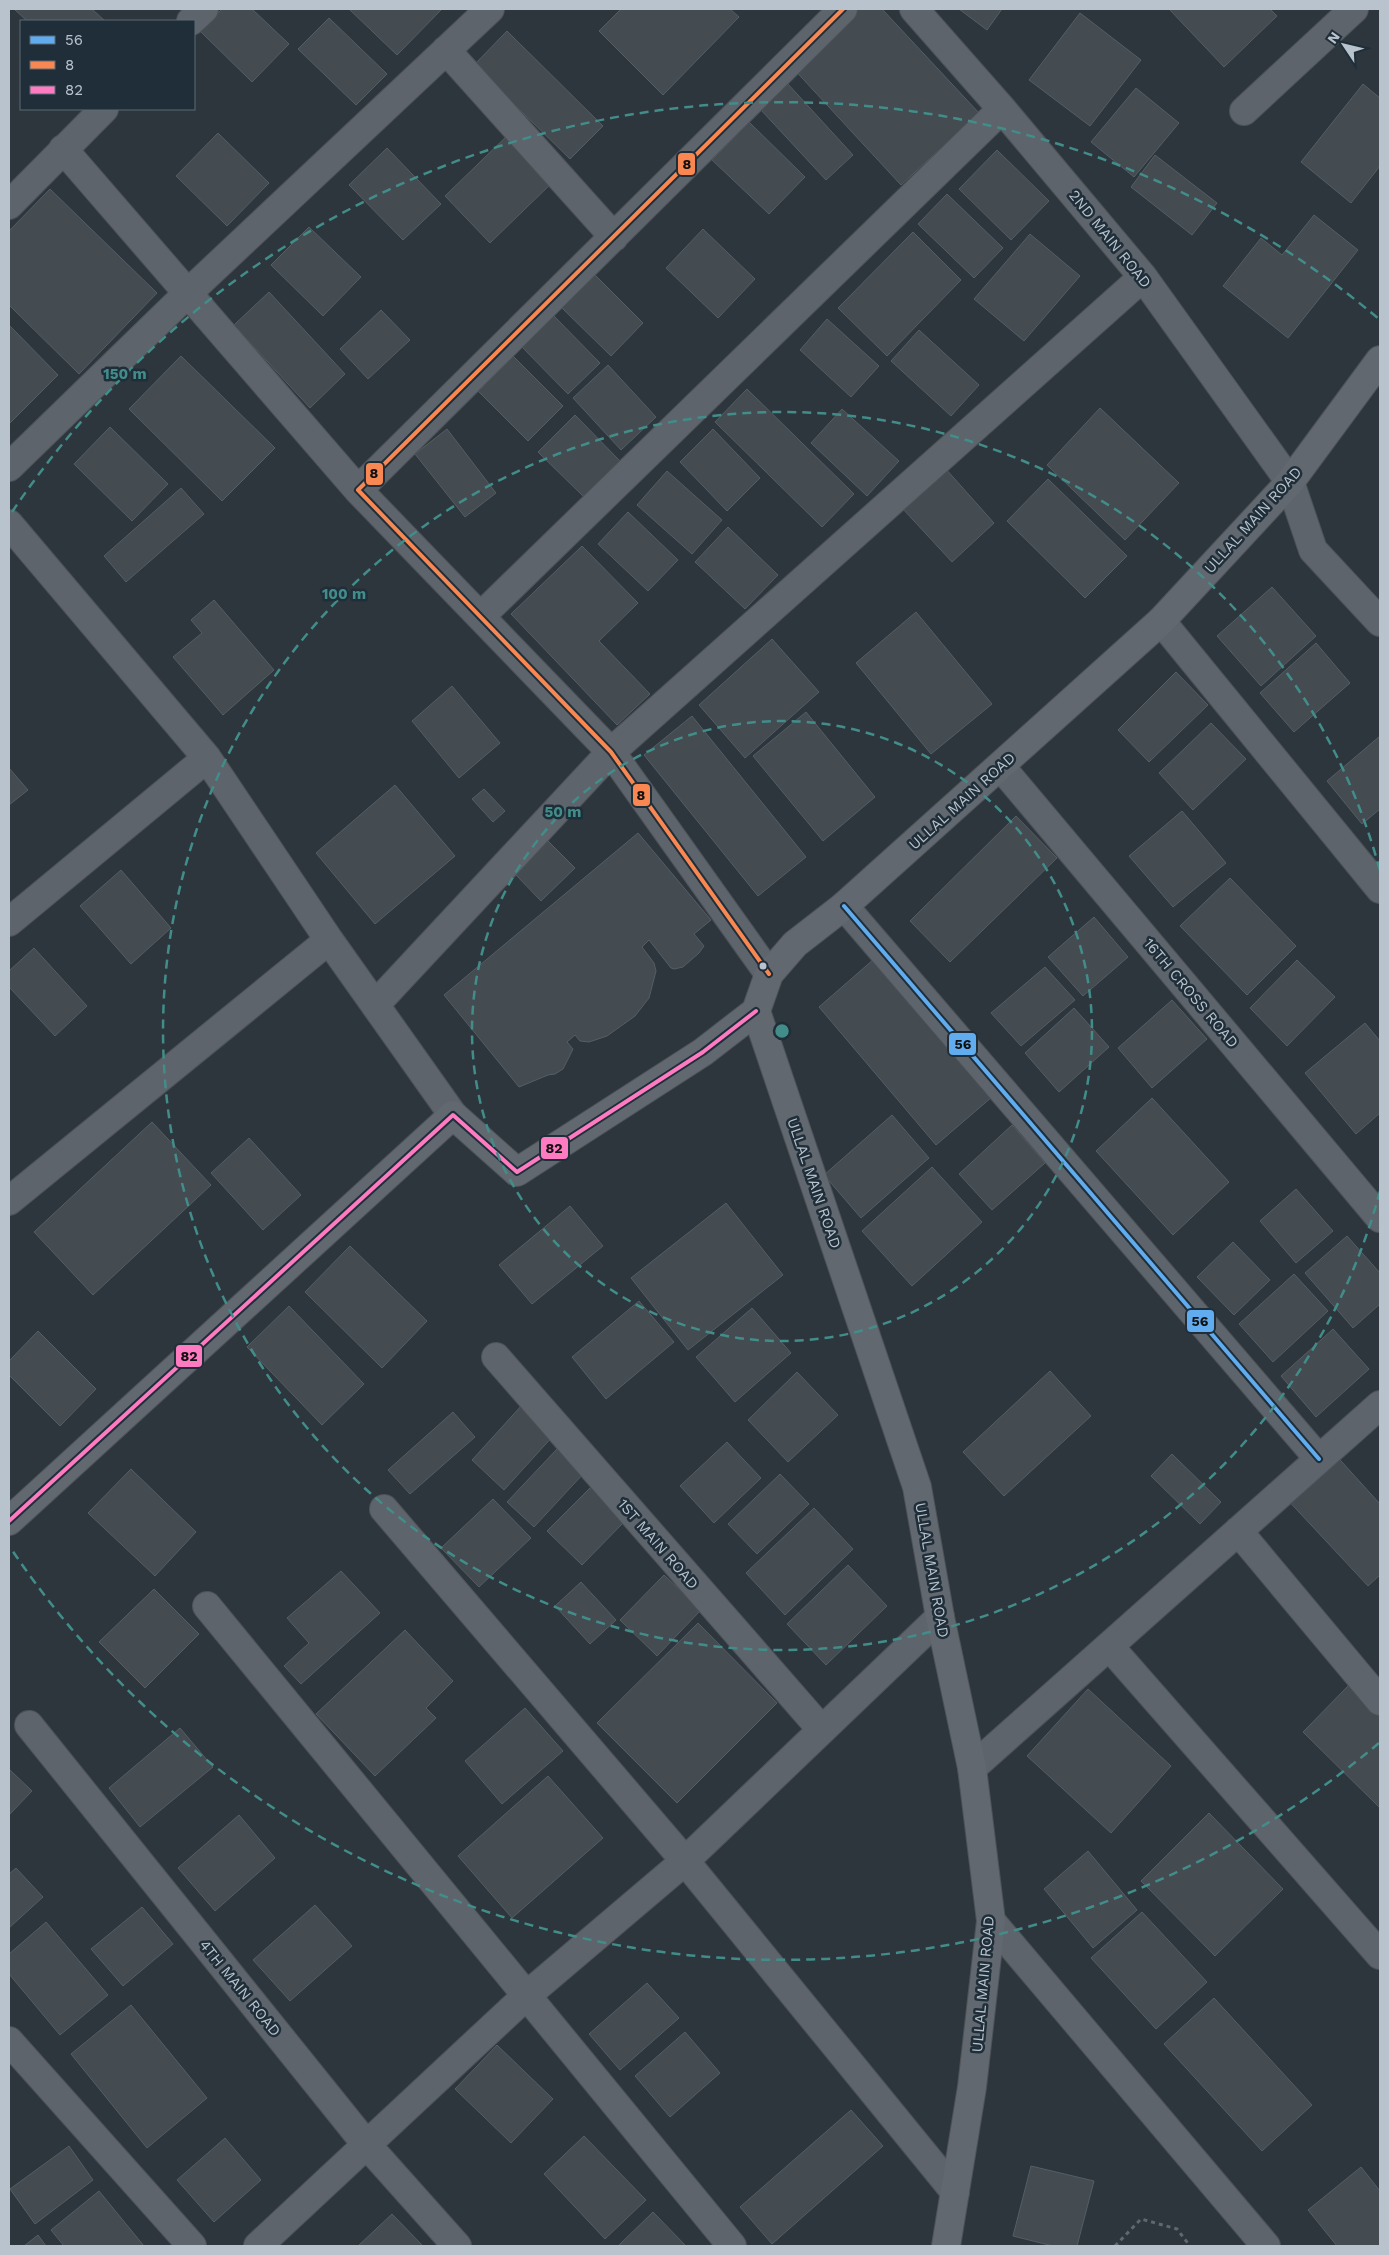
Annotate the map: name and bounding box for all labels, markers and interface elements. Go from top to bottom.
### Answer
legend [20,20,195,110]
north arrow [1319,20,1369,70]
text: N [1324,29,1343,46]
text: 56 [65,31,83,49]
text: 8 [65,56,74,74]
text: 82 [65,81,83,99]
line badge: 8 [677,152,696,176]
text: 8 [683,156,692,172]
street label: 2ND MAIN ROAD [1065,187,1155,291]
text: 150 m [103,365,147,383]
line badge: 8 [365,462,384,486]
street label: ULLAL MAIN ROAD [1201,463,1305,577]
text: 8 [370,465,379,481]
text: 100 m [322,585,366,603]
street label: ULLAL MAIN ROAD [905,749,1019,853]
line badge: 8 [632,783,651,807]
text: 8 [637,787,646,803]
text: 50 m [545,803,581,821]
street label: 16TH CROSS ROAD [1140,935,1242,1051]
unlabelled marker [758,961,768,971]
centre of rings [773,1022,791,1040]
line badge: 56 [948,1032,977,1056]
text: 56 [955,1036,972,1052]
street label: ULLAL MAIN ROAD [783,1115,845,1251]
line badge: 82 [540,1136,569,1160]
text: 82 [545,1140,563,1156]
line badge: 56 [1186,1309,1215,1333]
text: 56 [1192,1313,1209,1329]
line badge: 82 [175,1344,203,1368]
text: 82 [180,1348,198,1364]
street label: 1ST MAIN ROAD [614,1495,702,1593]
street label: ULLAL MAIN ROAD [911,1501,953,1639]
street label: ULLAL MAIN ROAD [968,1915,998,2053]
street label: 4TH MAIN ROAD [196,1936,284,2040]

